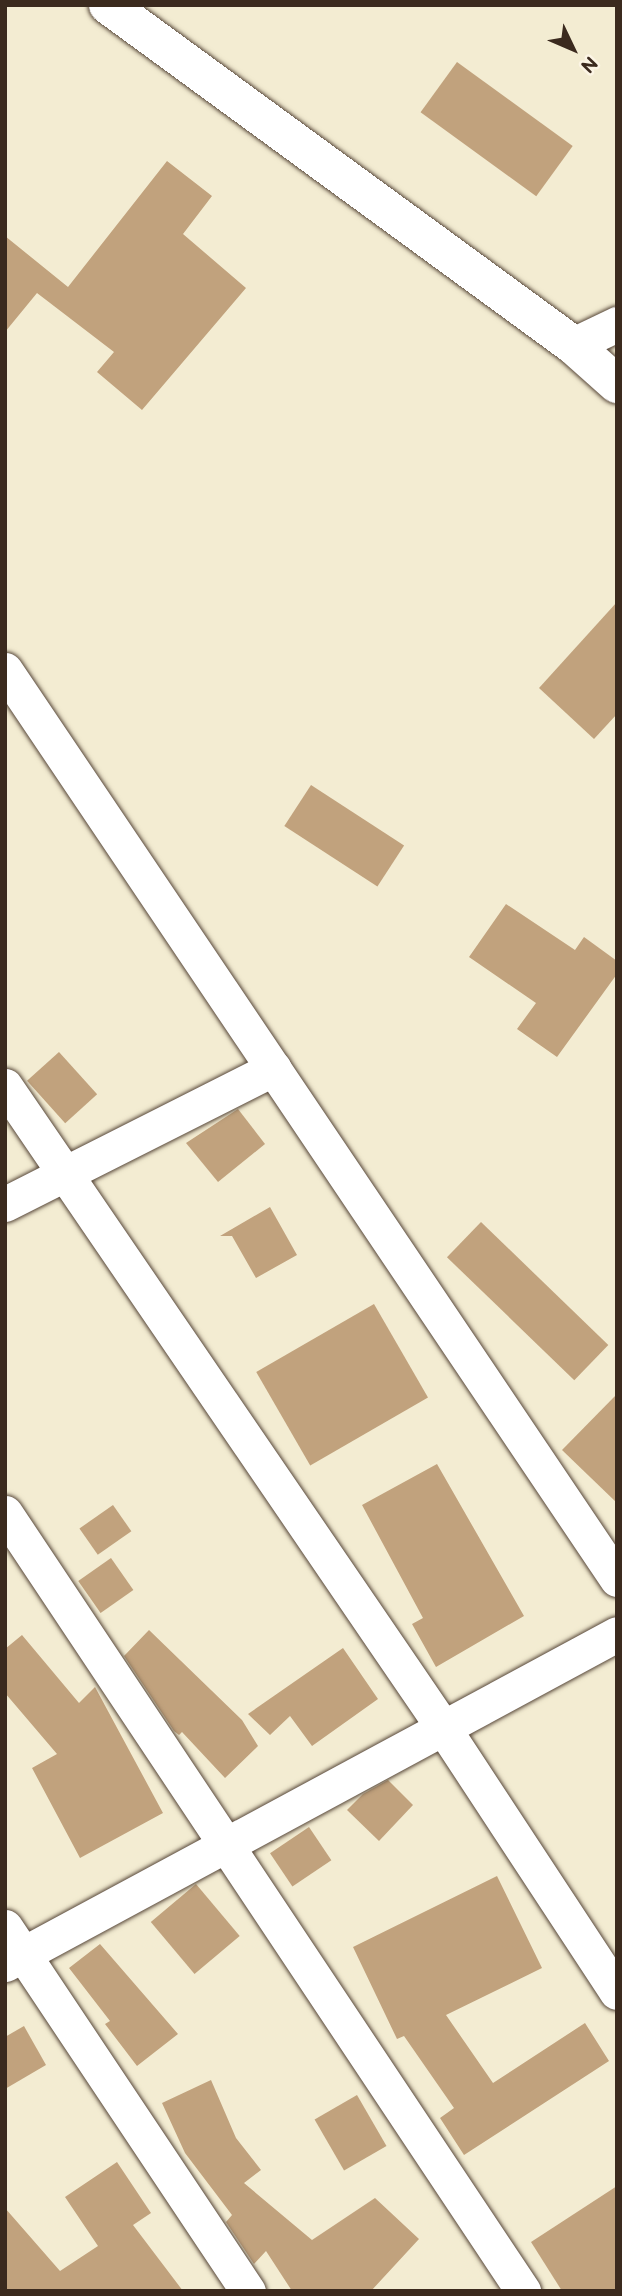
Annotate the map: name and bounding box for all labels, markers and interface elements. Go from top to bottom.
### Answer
north arrow [538,14,608,84]
text: N [575,51,602,77]

